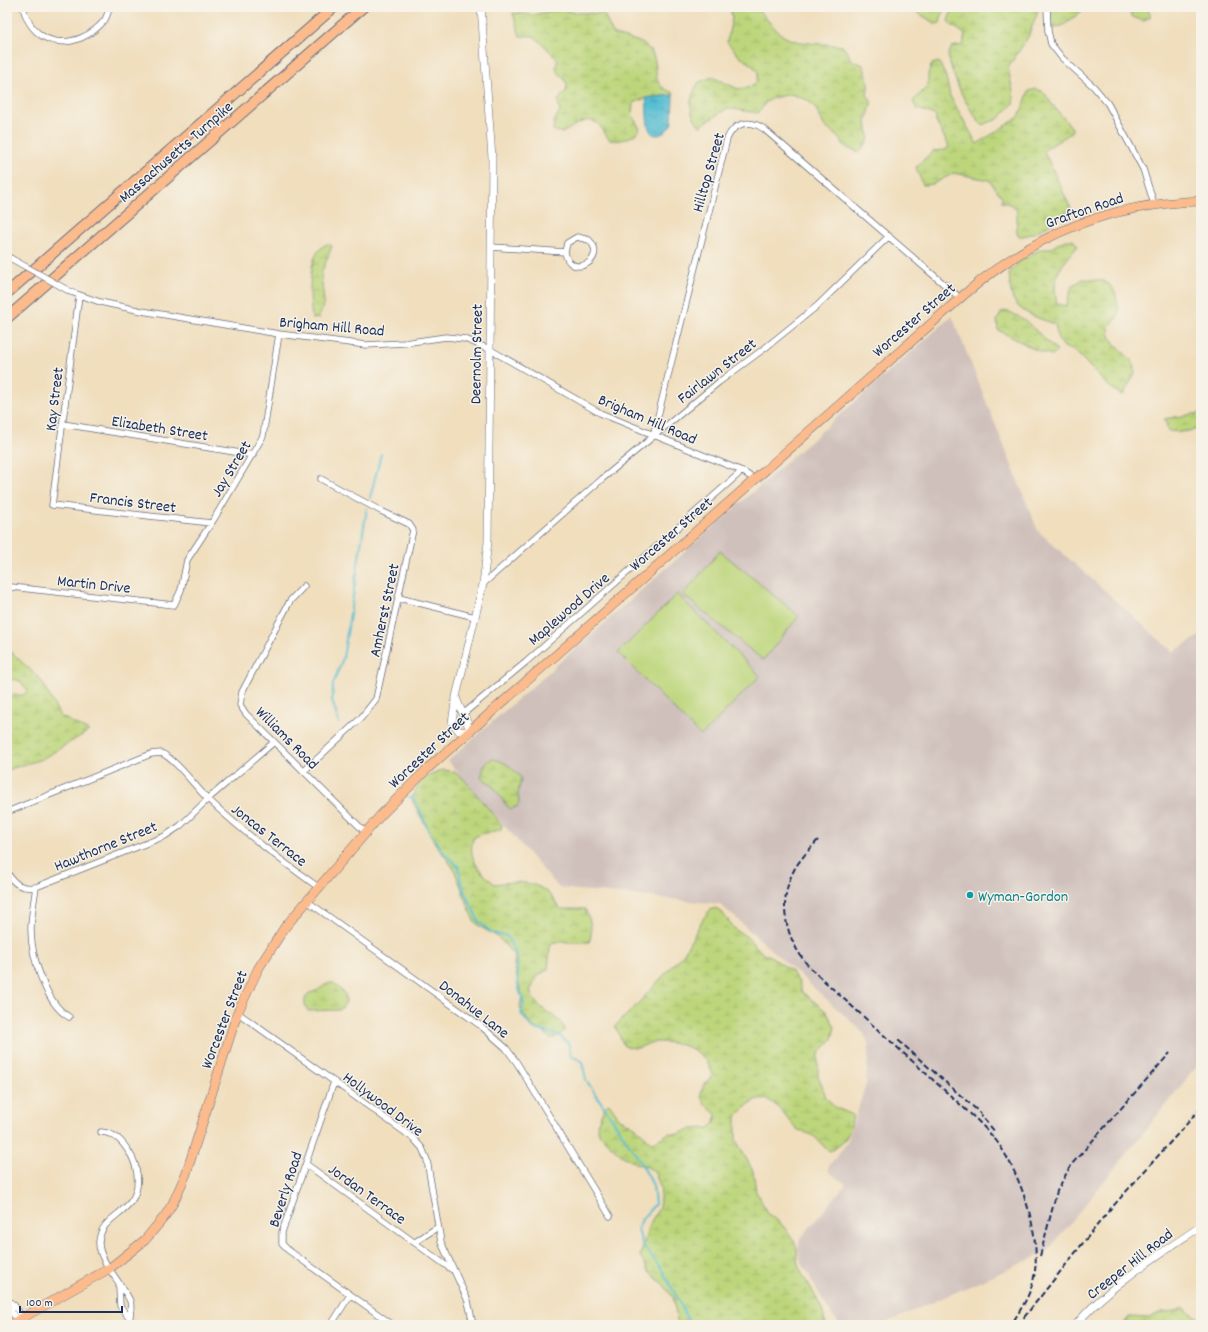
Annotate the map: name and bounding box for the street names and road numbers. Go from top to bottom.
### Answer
street label: Massachusetts Turnpike [114,97,239,209]
street label: Hilltop Street [687,130,732,215]
street label: Grafton Road [1043,187,1127,235]
street label: Worcester Street [868,278,961,364]
street label: Deernolm Street [465,304,490,404]
street label: Brigham Hill Road [278,311,385,344]
street label: Fairlawn Street [673,334,762,410]
street label: Kay Street [40,366,71,432]
street label: Brigham Hill Road [594,389,700,451]
street label: Elizabeth Street [110,410,210,448]
street label: Jay Street [206,437,258,502]
street label: Francis Street [88,487,177,520]
street label: Worcester Street [625,492,718,578]
street label: Amherst Street [364,561,407,659]
street label: Maplewood Drive [524,568,616,652]
street label: Martin Drive [56,570,132,601]
street label: Williams Road [249,702,323,776]
street label: Worcester Street [384,707,476,795]
street label: Joncas Terrace [226,799,311,873]
street label: Hawthorne Street [51,816,161,878]
street label: Worcester Street [196,967,255,1073]
street label: Donahue Lane [433,975,514,1045]
street label: Hollywood Drive [337,1067,428,1143]
street label: Beverly Road [263,1149,309,1230]
street label: Jordan Terrace [323,1159,410,1231]
street label: Creeper Hill Road [1082,1224,1179,1306]

